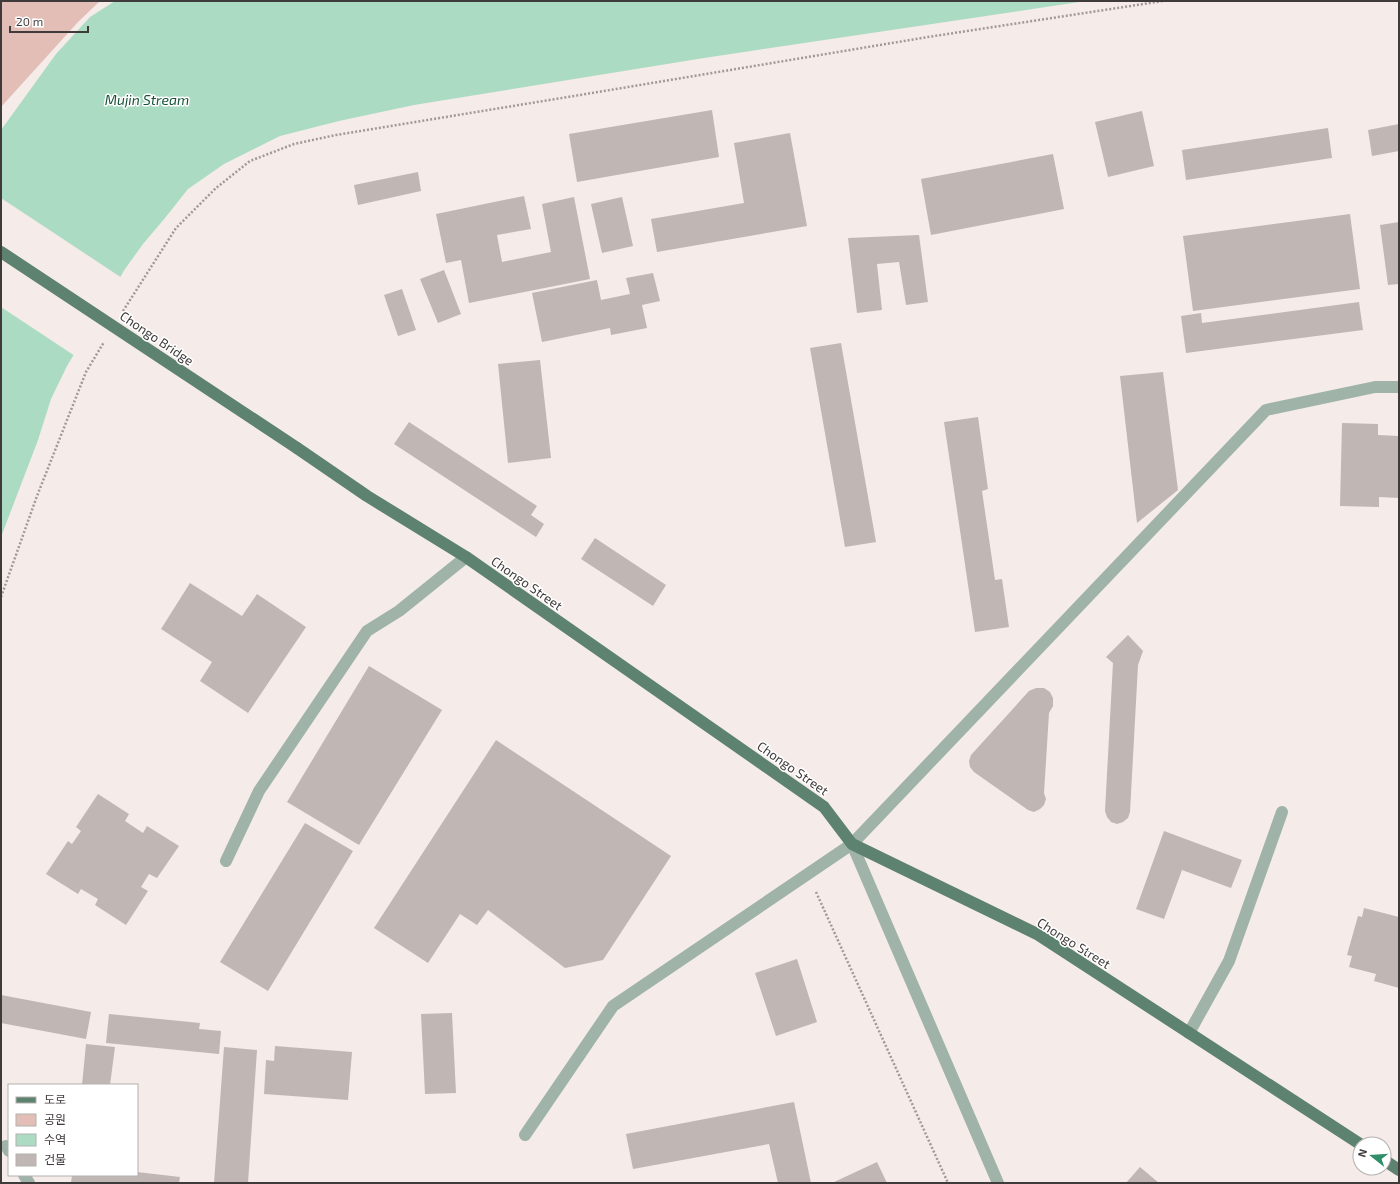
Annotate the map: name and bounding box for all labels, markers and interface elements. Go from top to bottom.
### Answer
scale bar [10,8,88,34]
text: 20 m [16,14,43,28]
water label: Mujin Stream [105,91,189,108]
street label: Chongo Bridge [117,307,197,369]
street label: Chongo Street [488,552,566,614]
street label: Chongo Street [754,737,832,799]
street label: Chongo Street [1034,914,1114,972]
legend [8,1084,138,1176]
text: 도로 [44,1092,66,1106]
text: 공원 [44,1112,66,1126]
text: 수역 [44,1132,66,1146]
north arrow [1352,1136,1392,1176]
text: N [1355,1147,1369,1159]
text: 건물 [44,1152,66,1166]

